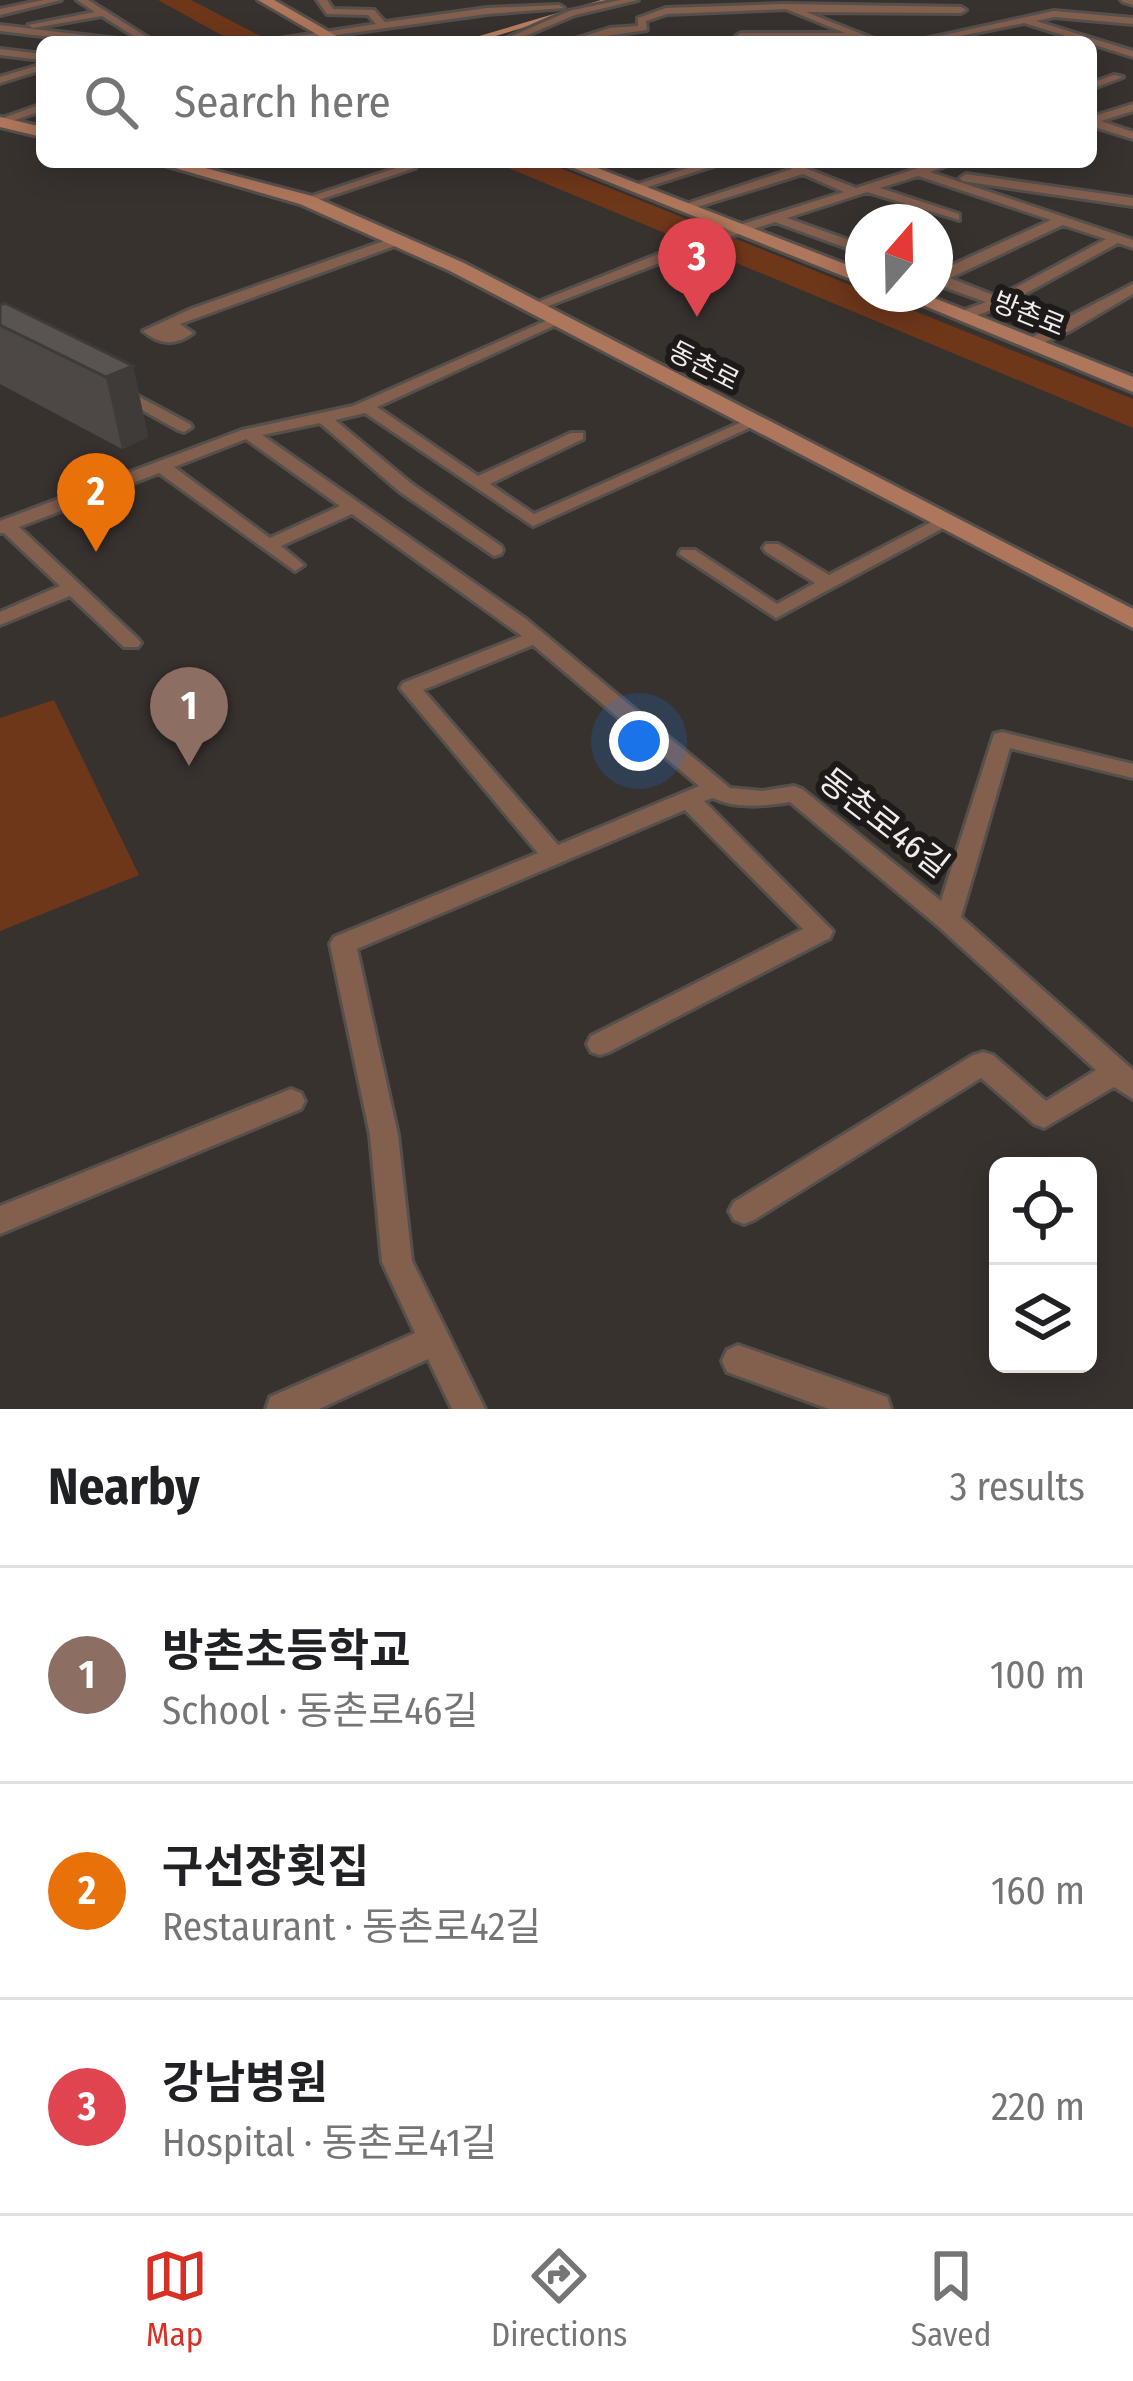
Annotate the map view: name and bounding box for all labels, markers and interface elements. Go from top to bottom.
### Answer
search box [36,36,1097,168]
icon: search [78,69,144,135]
text: Search here [174,75,391,129]
north arrow [845,204,953,312]
pin: 3 [658,218,736,317]
street label: 방촌로 [988,285,1070,343]
street label: 동촌로 [664,335,744,397]
pin: 2 [57,453,135,552]
pin: 1 [150,667,228,766]
your location [609,711,669,771]
street label: 동촌로46길 [811,760,957,886]
map controls [989,1157,1097,1373]
button: locate [989,1157,1097,1265]
button: layers [989,1265,1097,1373]
text: Nearby [48,1456,200,1518]
text: 3 results [950,1464,1085,1510]
text: 방촌초등학교 [162,1624,410,1678]
text: 1 [79,1652,95,1698]
text: 100 m [990,1652,1085,1698]
text: School · 동촌로46길 [162,1688,478,1734]
text: 구선장횟집 [162,1840,369,1894]
text: 2 [78,1868,96,1914]
text: 160 m [991,1868,1085,1914]
text: Restaurant · 동촌로42길 [162,1904,541,1950]
text: 강남병원 [162,2056,328,2110]
text: 3 [78,2084,96,2130]
text: 220 m [991,2084,1085,2130]
text: Hospital · 동촌로41길 [162,2120,497,2166]
tab: Map [142,2243,208,2355]
tab: Directions [491,2243,627,2355]
tab: Saved [911,2243,991,2355]

